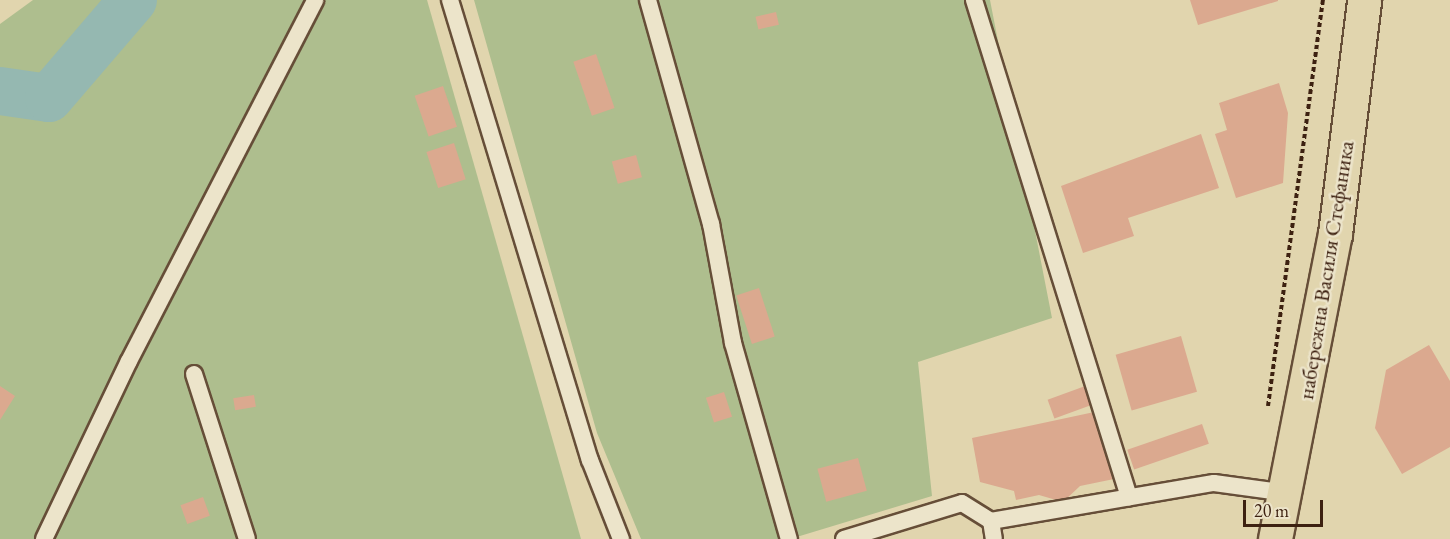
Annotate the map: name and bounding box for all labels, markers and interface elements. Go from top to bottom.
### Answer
street label: набережна Василя Стефаника [1292,139,1360,401]
scale bar [1246,488,1326,526]
text: 20 m [1254,499,1289,522]

